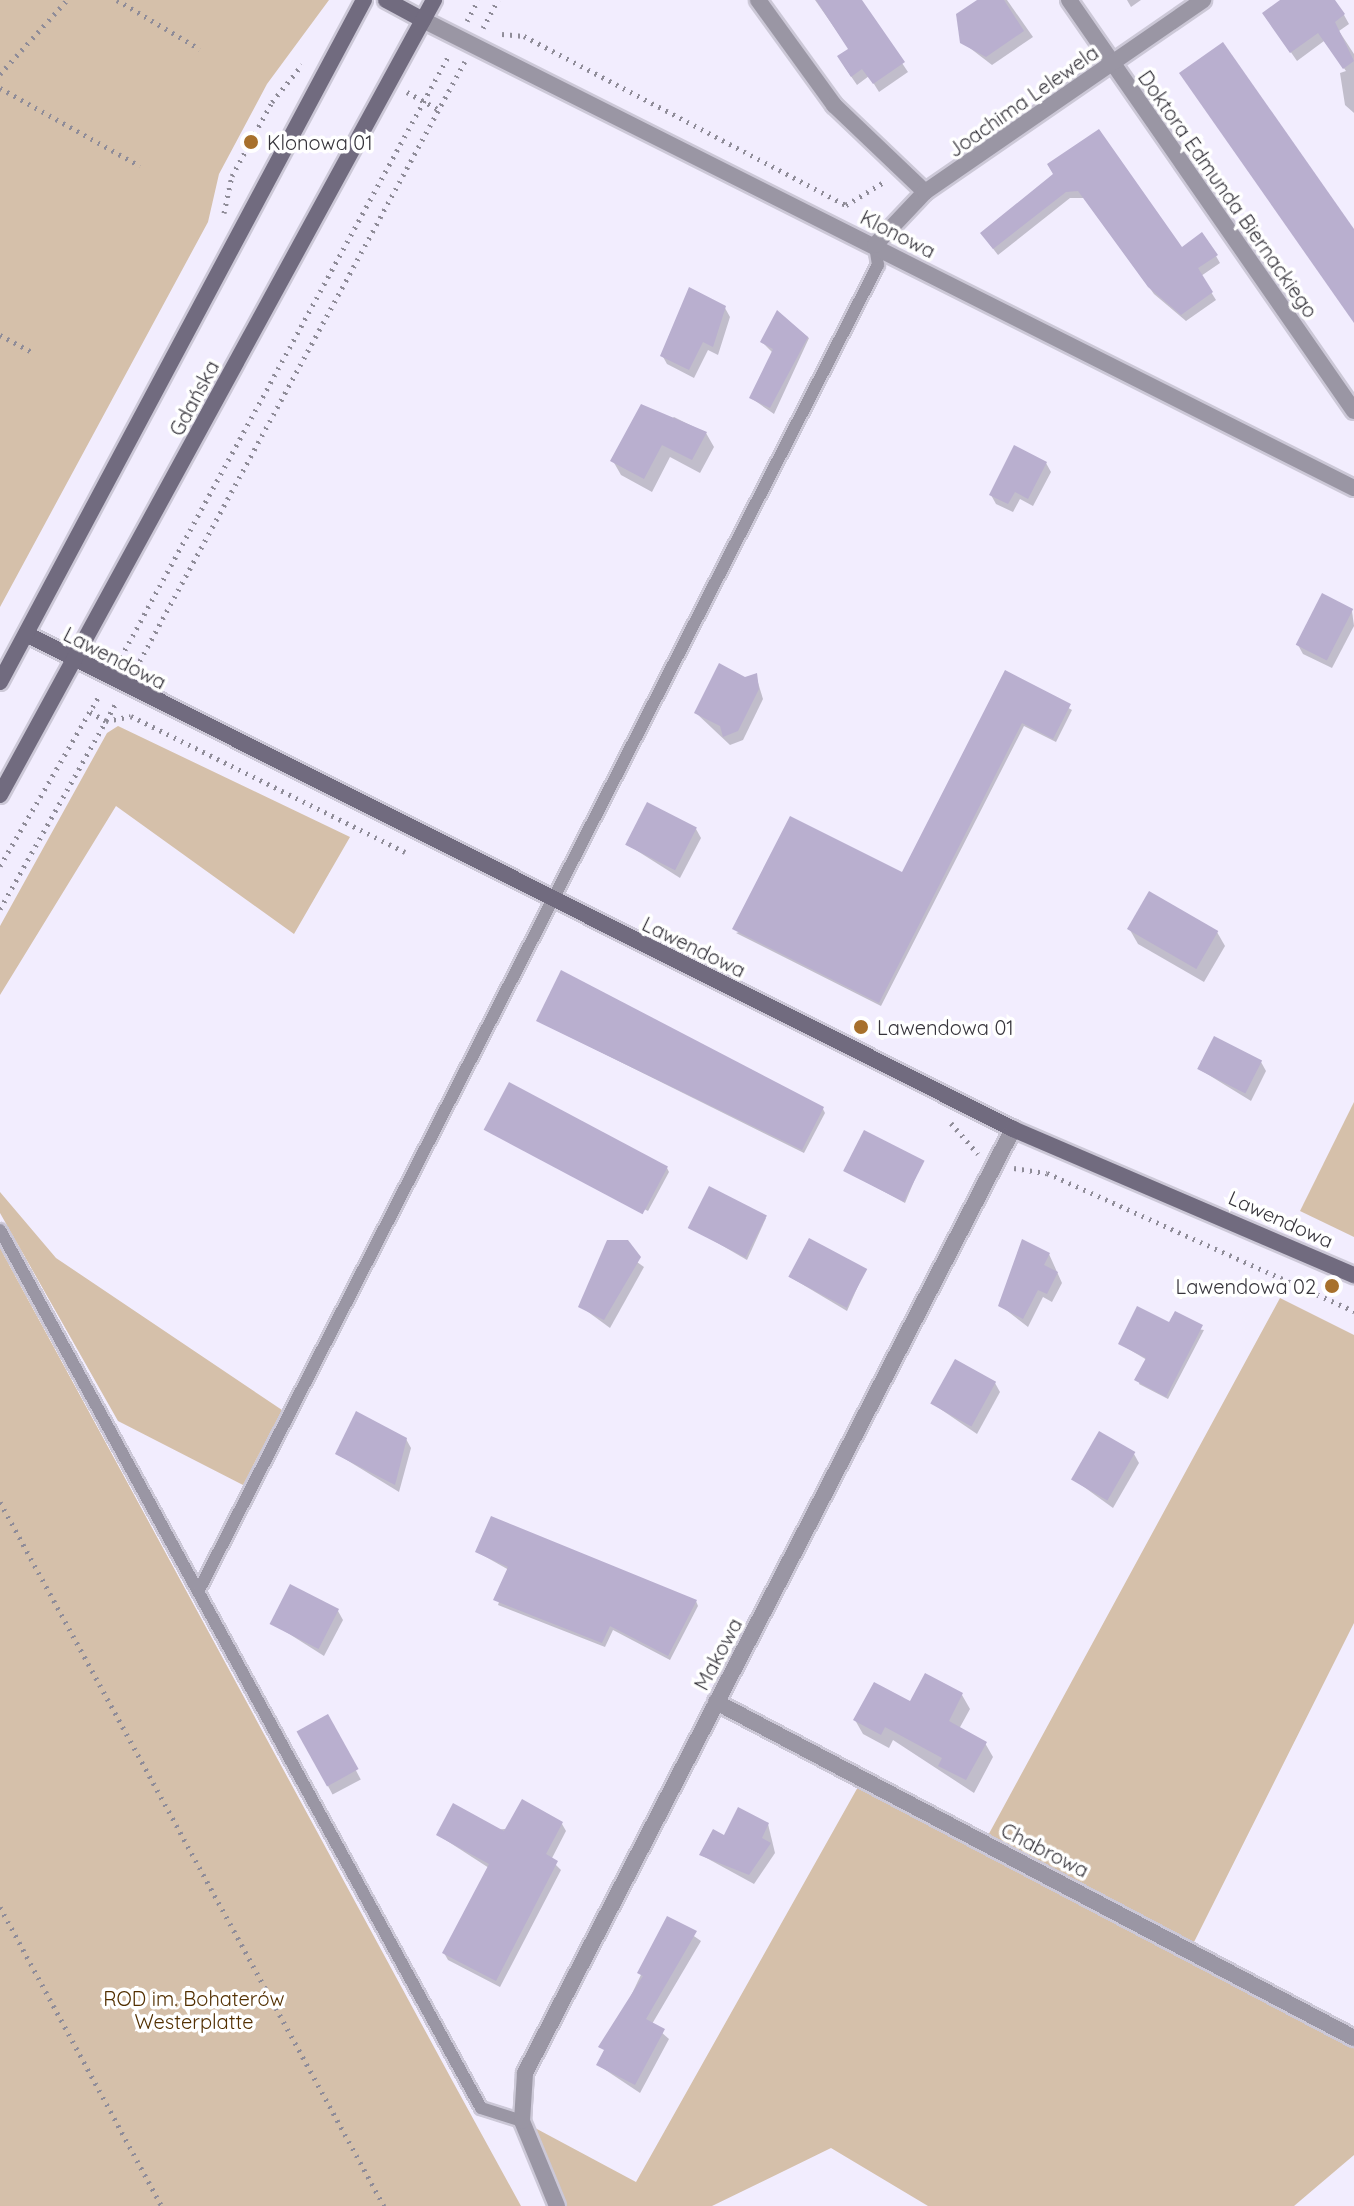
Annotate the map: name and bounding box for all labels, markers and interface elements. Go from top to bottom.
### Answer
street label: Joachima Lelewela [943,40,1103,162]
street label: Doktora Edmunda Biernackiego [1133,66,1323,322]
place label: Klonowa 01 [267,130,373,154]
marker: Klonowa 01 [242,133,260,151]
street label: Klonowa [857,205,939,263]
street label: Gdańska [164,356,224,440]
street label: Lawendowa [60,622,170,694]
street label: Lawendowa [638,912,750,982]
place label: Lawendowa 01 [877,1015,1014,1039]
marker: Lawendowa 01 [852,1018,870,1036]
street label: Lawendowa [1225,1185,1337,1253]
place label: Lawendowa 02 [1176,1274,1316,1298]
marker: Lawendowa 02 [1323,1277,1341,1295]
street label: Makowa [689,1614,747,1694]
street label: Chabrowa [997,1818,1093,1882]
park label: ROD im. Bohaterów Westerplatte [103,1987,285,2034]

